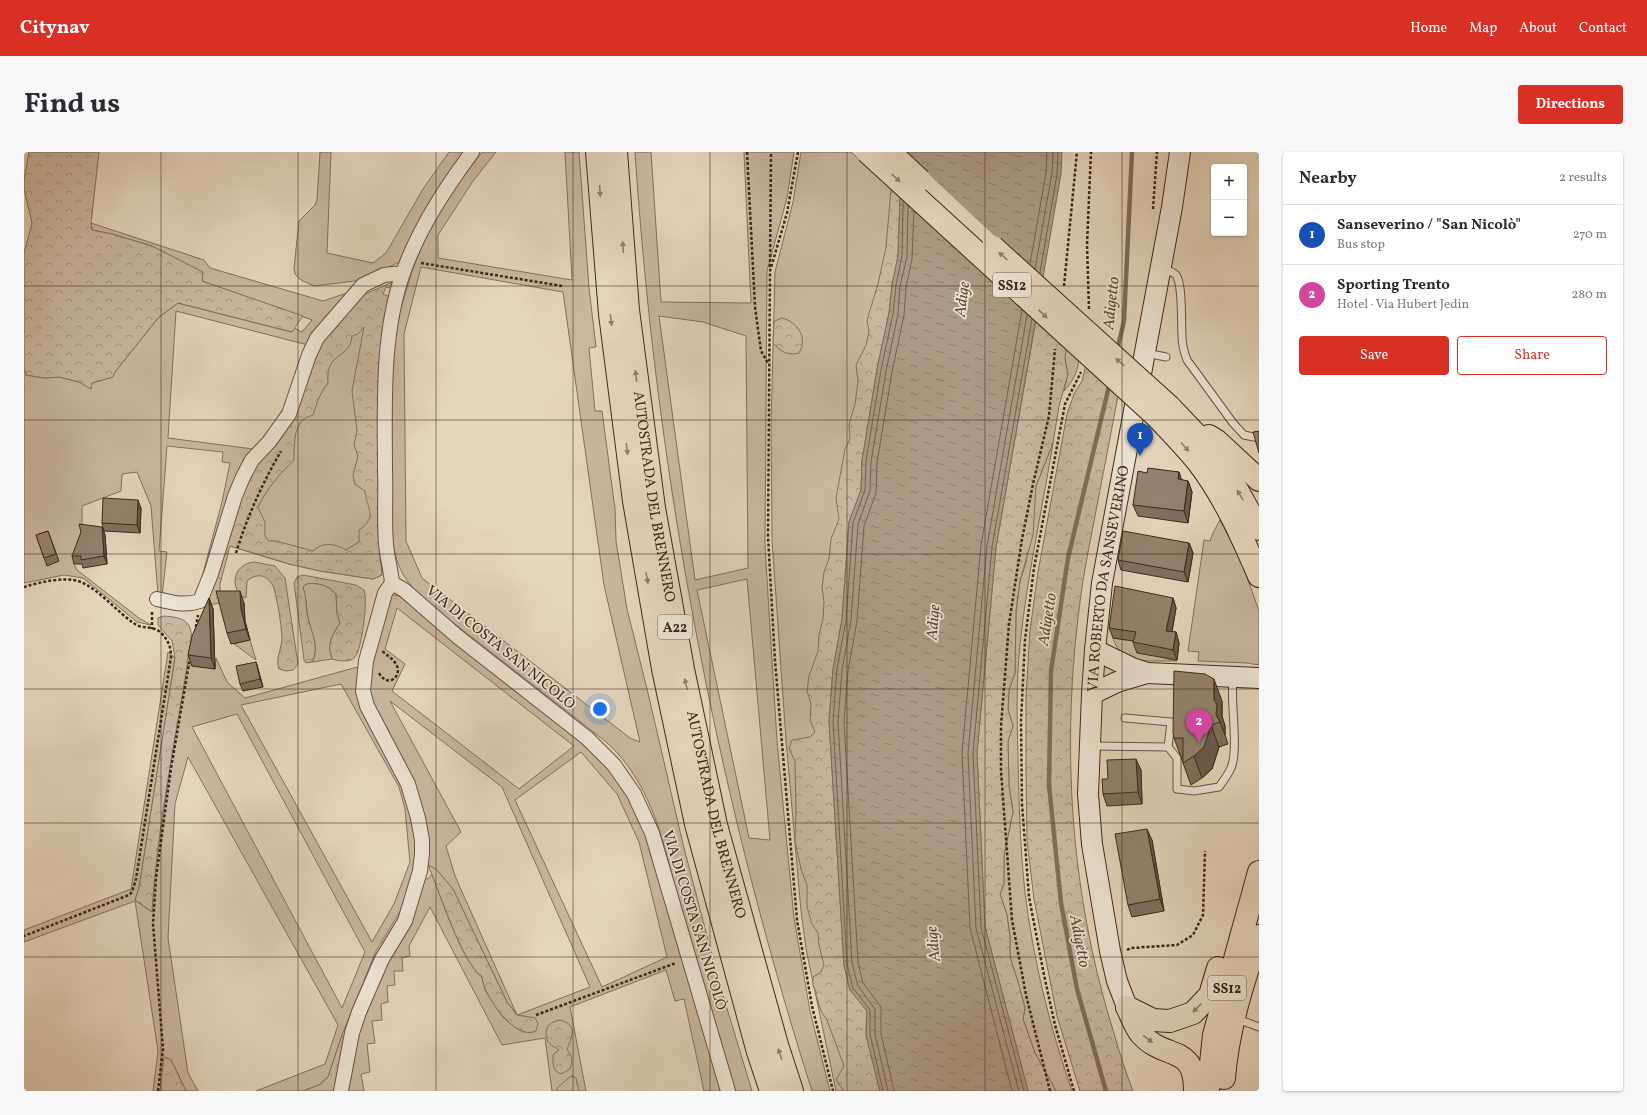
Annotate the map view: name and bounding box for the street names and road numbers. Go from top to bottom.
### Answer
road number: SS12 [993,273,1031,297]
street label: AUTOSTRADA DEL BRENNERO [627,390,680,604]
street label: VIA ROBERTO DA SANSEVERINO [1083,464,1136,693]
street label: VIA DI COSTA SAN NICOLÒ [421,581,579,715]
road number: A22 [658,615,692,639]
street label: AUTOSTRADA DEL BRENNERO [680,709,750,921]
street label: VIA DI COSTA SAN NICOLÒ [656,828,731,1013]
road number: SS12 [1208,976,1246,1000]

